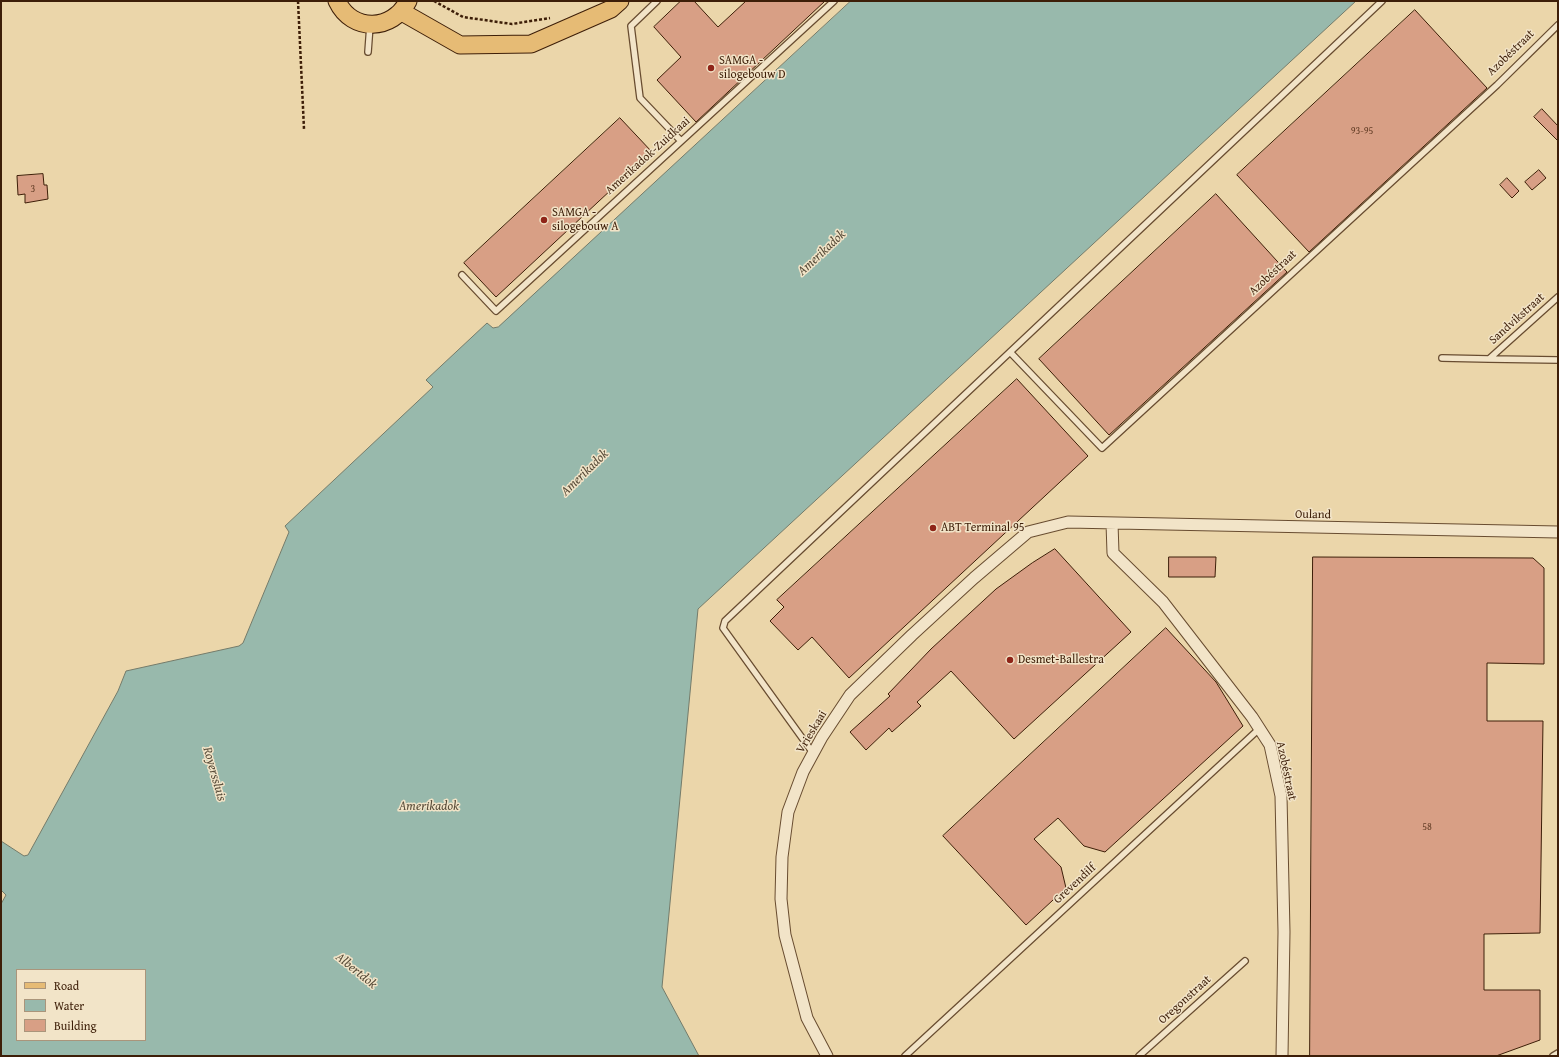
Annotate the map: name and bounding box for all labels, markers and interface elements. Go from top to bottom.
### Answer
street label: Azobéstraat [1484,27,1538,79]
place label: SAMGA - silogebouw D [719,54,786,82]
marker: SAMGA - silogebouw D [706,63,716,73]
street label: Amerikadok-Zuidkaai [603,114,693,198]
house number: 93-95 [1351,125,1373,137]
house number: 3 [31,183,35,195]
place label: SAMGA - silogebouw A [552,206,618,234]
marker: SAMGA - silogebouw A [539,215,549,225]
water label: Amerikadok [795,227,849,279]
street label: Azobéstraat [1246,247,1300,299]
street label: Sandvikstraat [1486,290,1548,348]
water label: Amerikadok [558,447,612,499]
street label: Ouland [1295,507,1331,523]
place label: ABT Terminal 95 [941,521,1024,535]
marker: ABT Terminal 95 [928,523,938,533]
place label: Desmet-Ballestra [1018,653,1104,667]
marker: Desmet-Ballestra [1005,655,1015,665]
street label: Vrieskaai [794,708,830,756]
street label: Azobéstraat [1273,740,1299,802]
water label: Royerssluis [199,745,229,803]
water label: Amerikadok [399,799,459,815]
house number: 58 [1422,821,1432,833]
street label: Grevendilf [1051,861,1099,907]
water label: Albertdok [332,950,380,992]
legend [16,969,146,1041]
street label: Oregonstraat [1156,973,1214,1027]
text: Road [54,977,79,994]
text: Water [54,997,84,1014]
text: Building [54,1017,97,1034]

